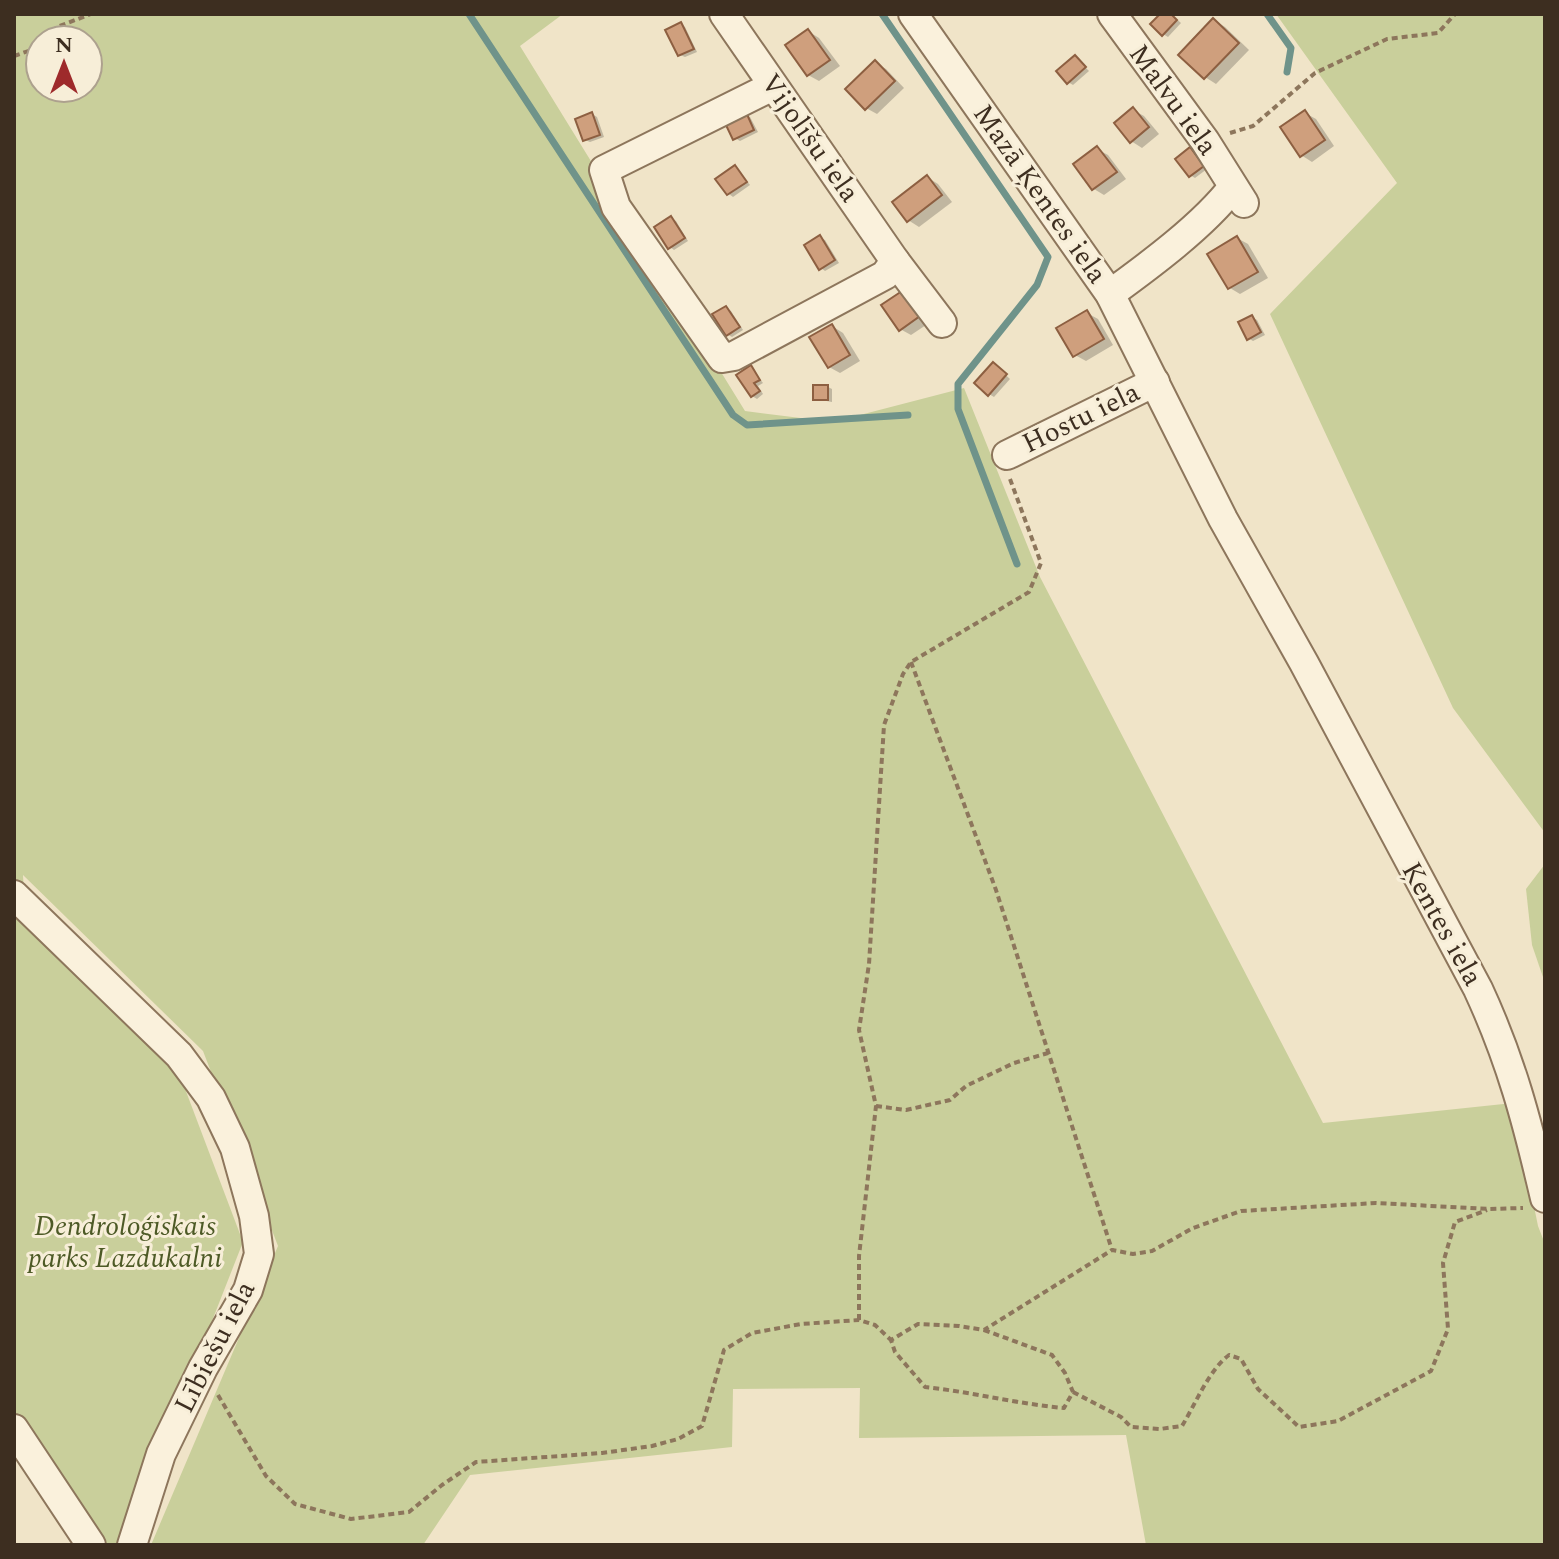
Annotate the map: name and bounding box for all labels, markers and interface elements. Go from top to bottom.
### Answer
north arrow [24,24,104,104]
text: N [55,29,73,62]
street label: Malvu iela [1118,35,1228,165]
street label: Vijolīšu iela [750,64,871,212]
street label: Mazā Ķentes iela [962,95,1118,293]
street label: Hostu iela [1015,371,1148,465]
street label: Ķentes iela [1390,854,1494,994]
park label: Dendroloģiskais parks Lazdukalni [27,1205,222,1280]
street label: Lībiešu iela [163,1273,267,1421]

